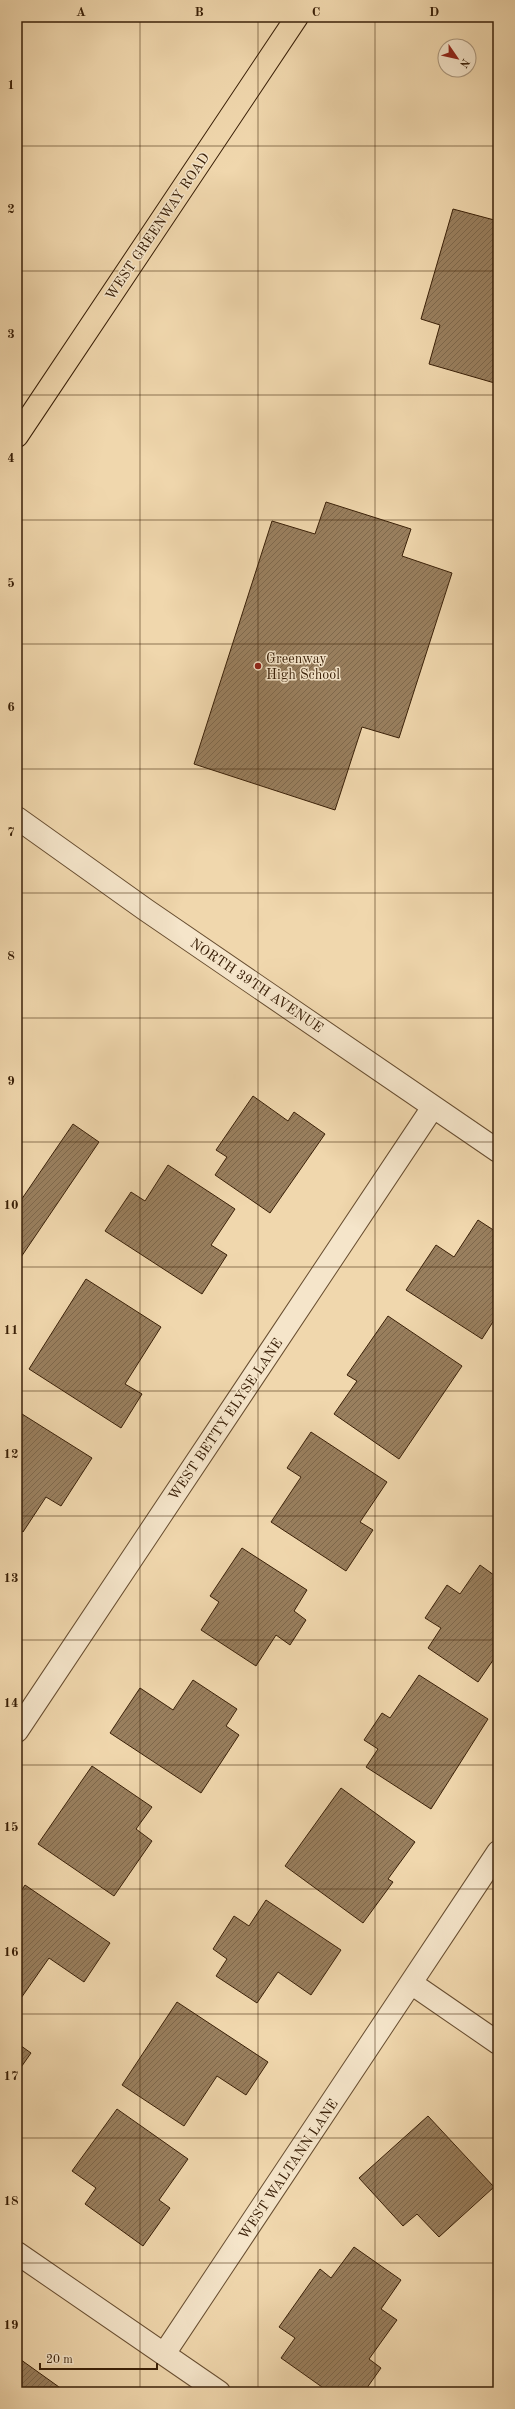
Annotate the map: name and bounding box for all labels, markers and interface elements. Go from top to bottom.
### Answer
text: A [76,6,86,19]
text: B [194,6,204,19]
text: C [312,6,320,19]
text: D [429,6,439,19]
north arrow [437,38,477,78]
text: N [457,56,471,70]
text: 1 [7,79,15,92]
street label: WEST GREENWAY ROAD [103,150,212,303]
text: 2 [7,203,15,216]
text: 3 [7,328,15,341]
text: 4 [7,452,15,465]
text: 5 [7,577,15,590]
place label: Greenway High School [266,652,340,682]
marker: Greenway High School [253,661,263,671]
text: 6 [7,701,15,714]
text: 7 [7,826,15,839]
street label: NORTH 39TH AVENUE [187,936,325,1036]
text: 8 [7,950,15,963]
text: 9 [7,1075,15,1088]
text: 10 [3,1199,19,1212]
text: 11 [3,1324,19,1337]
street label: WEST BETTY ELYSE LANE [166,1336,285,1503]
text: 12 [3,1448,19,1461]
text: 13 [3,1572,19,1585]
text: 14 [3,1697,19,1710]
text: 15 [3,1821,19,1834]
text: 16 [3,1946,19,1959]
text: 17 [3,2070,19,2083]
street label: WEST WALTANN LANE [237,2097,341,2242]
text: 18 [3,2195,19,2208]
text: 19 [3,2319,19,2332]
scale bar [40,2345,157,2371]
text: 20 m [46,2354,73,2366]

